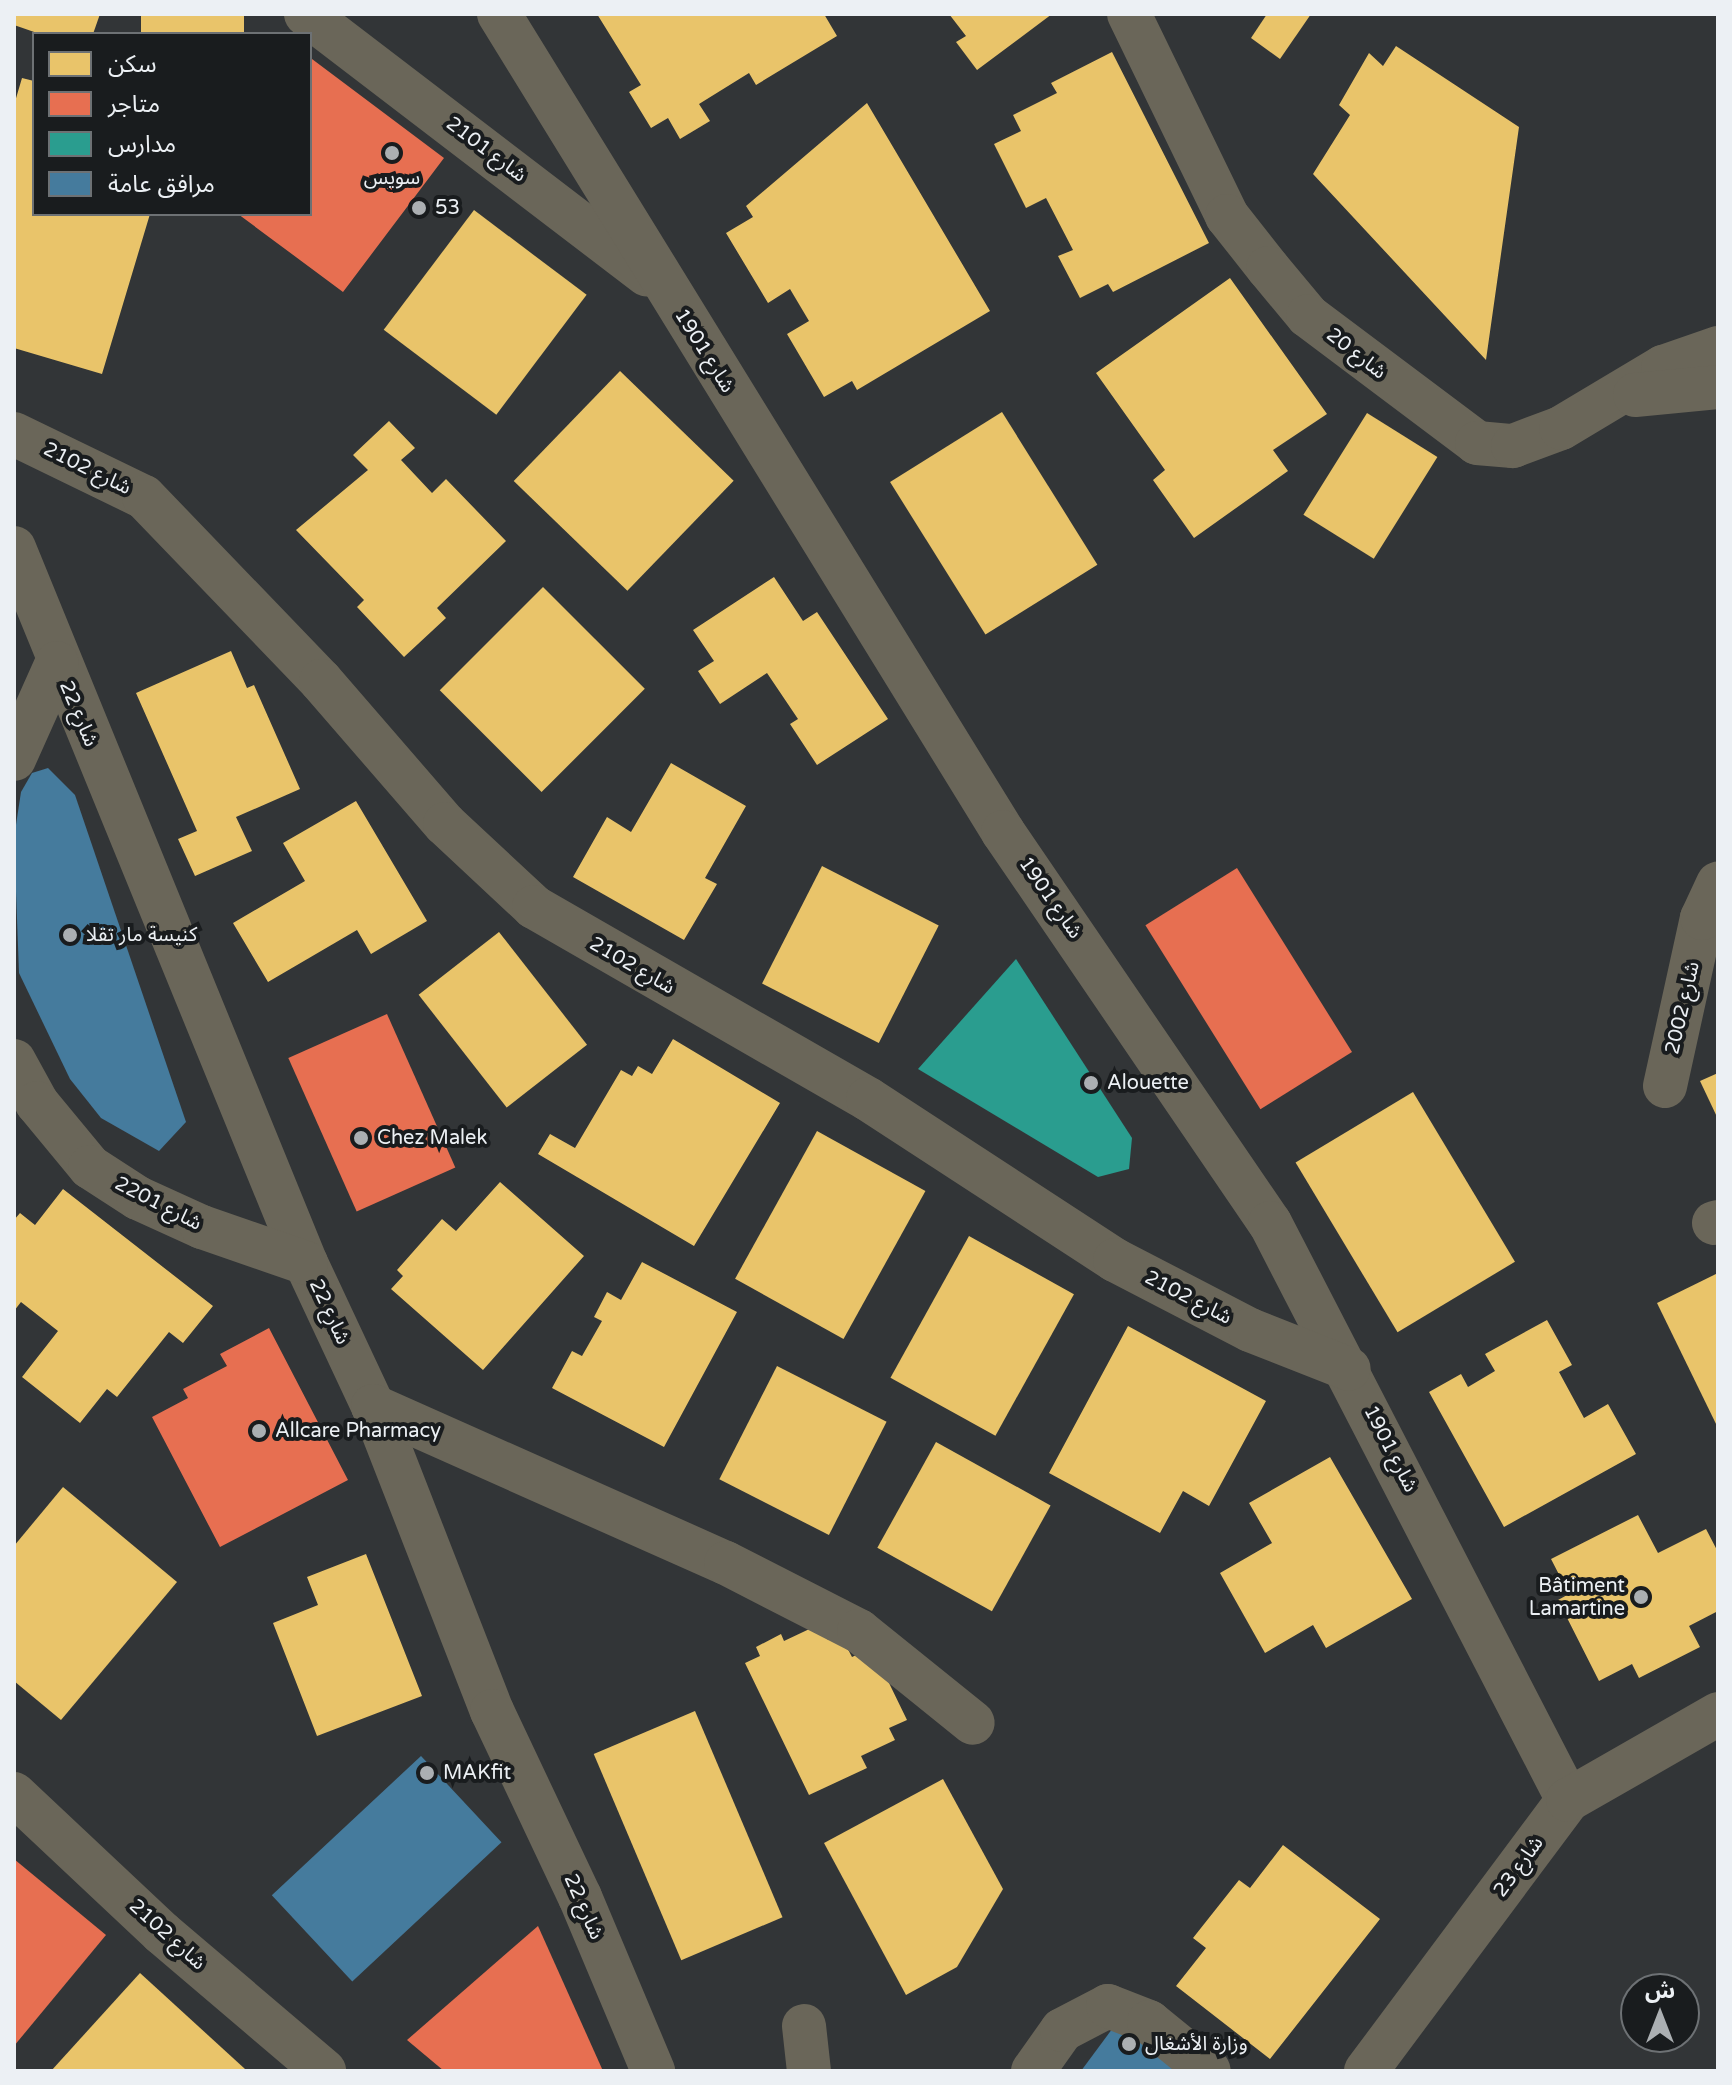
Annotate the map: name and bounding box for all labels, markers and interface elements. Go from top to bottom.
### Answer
legend [32,32,312,216]
text: سكن [108,50,157,79]
text: متاجر [108,90,160,119]
street label: شارع 2101 [441,112,531,188]
text: مدارس [108,130,176,159]
marker: سويس [383,144,401,162]
place label: سويس [364,166,420,190]
text: مرافق عامة [108,170,215,199]
place label: 53 [435,196,460,220]
marker: 53 [410,199,428,217]
street label: شارع 1901 [669,305,739,397]
street label: شارع 20 [1321,323,1391,385]
street label: شارع 2102 [39,438,135,500]
street label: شارع 22 [53,677,103,751]
street label: شارع 1901 [1013,852,1087,944]
place label: كنيسة مار تقلا [86,923,197,947]
marker: كنيسة مار تقلا [61,926,79,944]
street label: شارع 2102 [585,932,679,1000]
street label: شارع 2002 [1661,959,1705,1057]
place label: Alouette [1107,1071,1189,1095]
marker: Alouette [1082,1074,1100,1092]
place label: Chez Malek [377,1126,487,1150]
marker: Chez Malek [352,1129,370,1147]
street label: شارع 2201 [110,1172,206,1236]
street label: شارع 2102 [1140,1266,1236,1330]
street label: شارع 22 [303,1276,355,1348]
street label: شارع 1901 [1358,1401,1422,1497]
place label: Allcare Pharmacy [275,1419,441,1443]
marker: Allcare Pharmacy [250,1422,268,1440]
place label: Bâtiment Lamartine [1529,1574,1625,1621]
marker: Bâtiment Lamartine [1632,1588,1650,1606]
place label: MAKfit [443,1761,511,1785]
marker: MAKfit [418,1764,436,1782]
street label: شارع 23 [1489,1832,1549,1902]
street label: شارع 22 [558,1870,608,1944]
street label: شارع 2102 [124,1894,210,1976]
north arrow [1620,1973,1700,2053]
text: ش [1645,1978,1675,2004]
place label: وزارة الأشغال [1145,2032,1248,2056]
marker: وزارة الأشغال [1120,2035,1138,2053]

